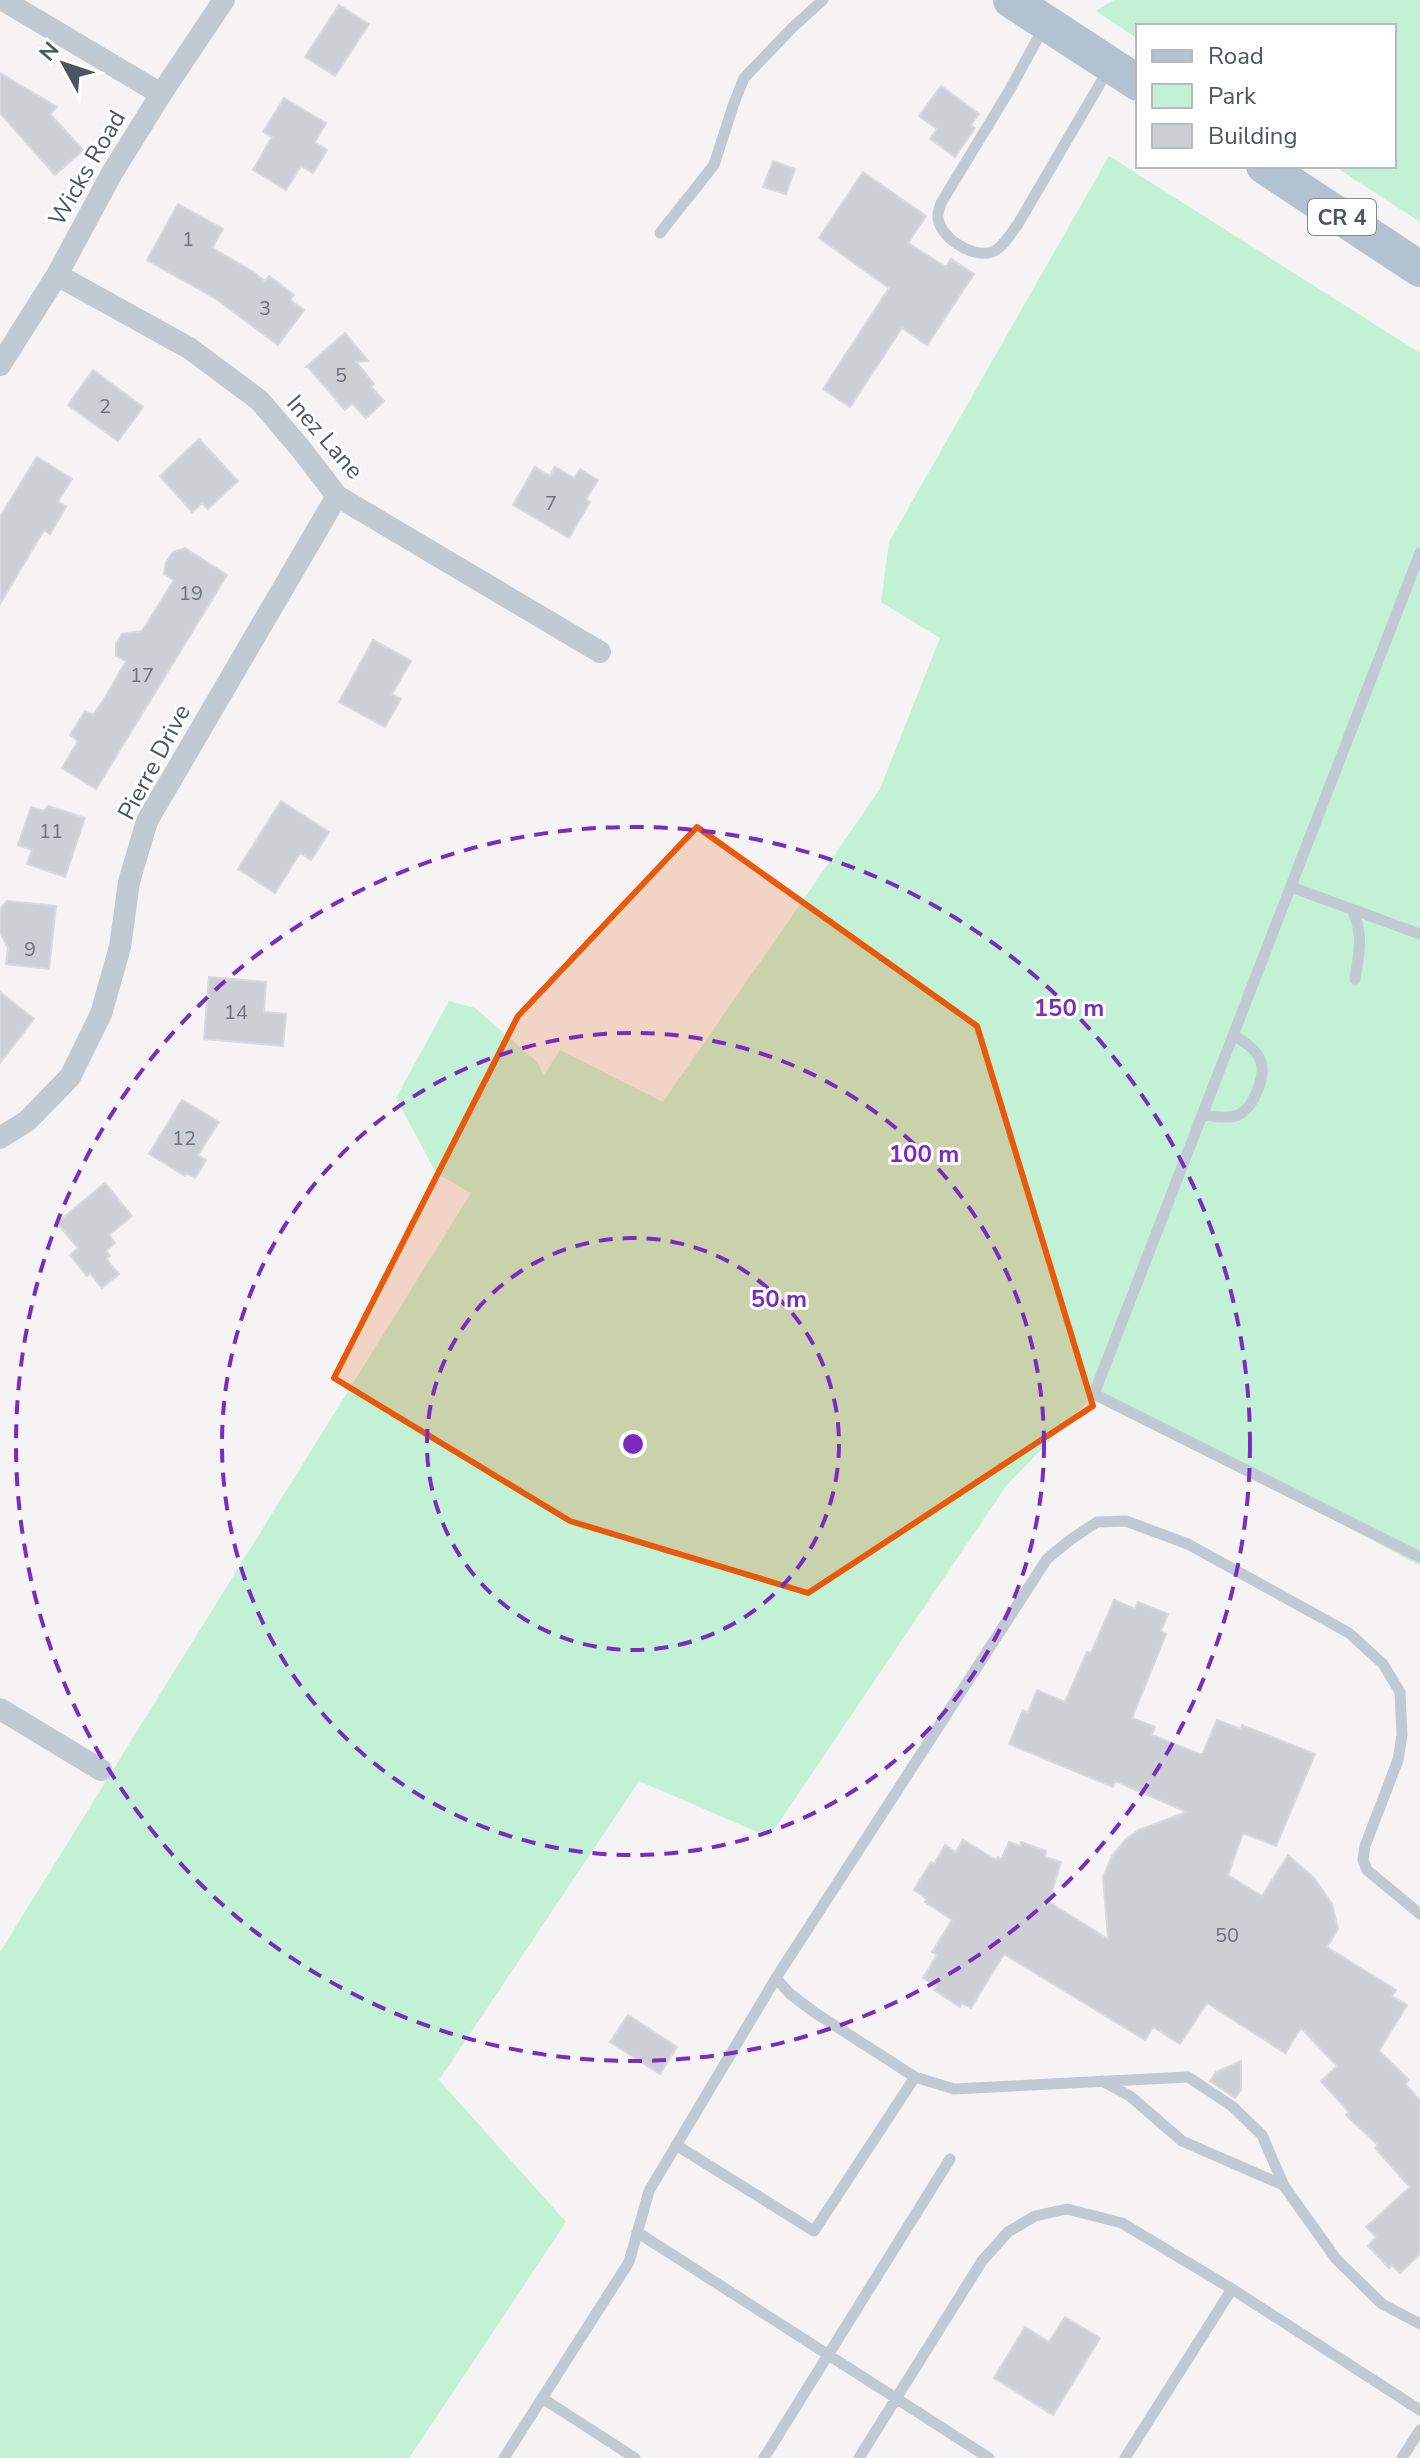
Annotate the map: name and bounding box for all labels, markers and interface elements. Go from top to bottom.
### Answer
north arrow [24,24,104,104]
legend [1136,24,1396,168]
text: N [33,36,66,68]
text: Road [1208,40,1264,72]
text: Park [1208,80,1257,112]
street label: Wicks Road [41,104,133,232]
text: Building [1208,120,1298,152]
road number: CR 4 [1308,199,1376,235]
house number: 1 [182,226,194,253]
house number: 3 [259,295,271,322]
house number: 5 [335,362,347,389]
street label: Inez Lane [279,388,371,486]
house number: 2 [99,393,111,420]
house number: 7 [545,490,557,517]
house number: 19 [179,580,203,607]
house number: 17 [130,662,154,689]
street label: Pierre Drive [110,699,198,825]
house number: 11 [39,818,63,845]
house number: 9 [24,936,36,963]
text: 150 m [1034,992,1104,1024]
house number: 14 [224,999,248,1026]
house number: 12 [172,1125,196,1152]
text: 100 m [889,1138,959,1170]
text: 50 m [751,1283,807,1315]
centre of rings [619,1430,647,1458]
house number: 50 [1215,1922,1239,1949]

